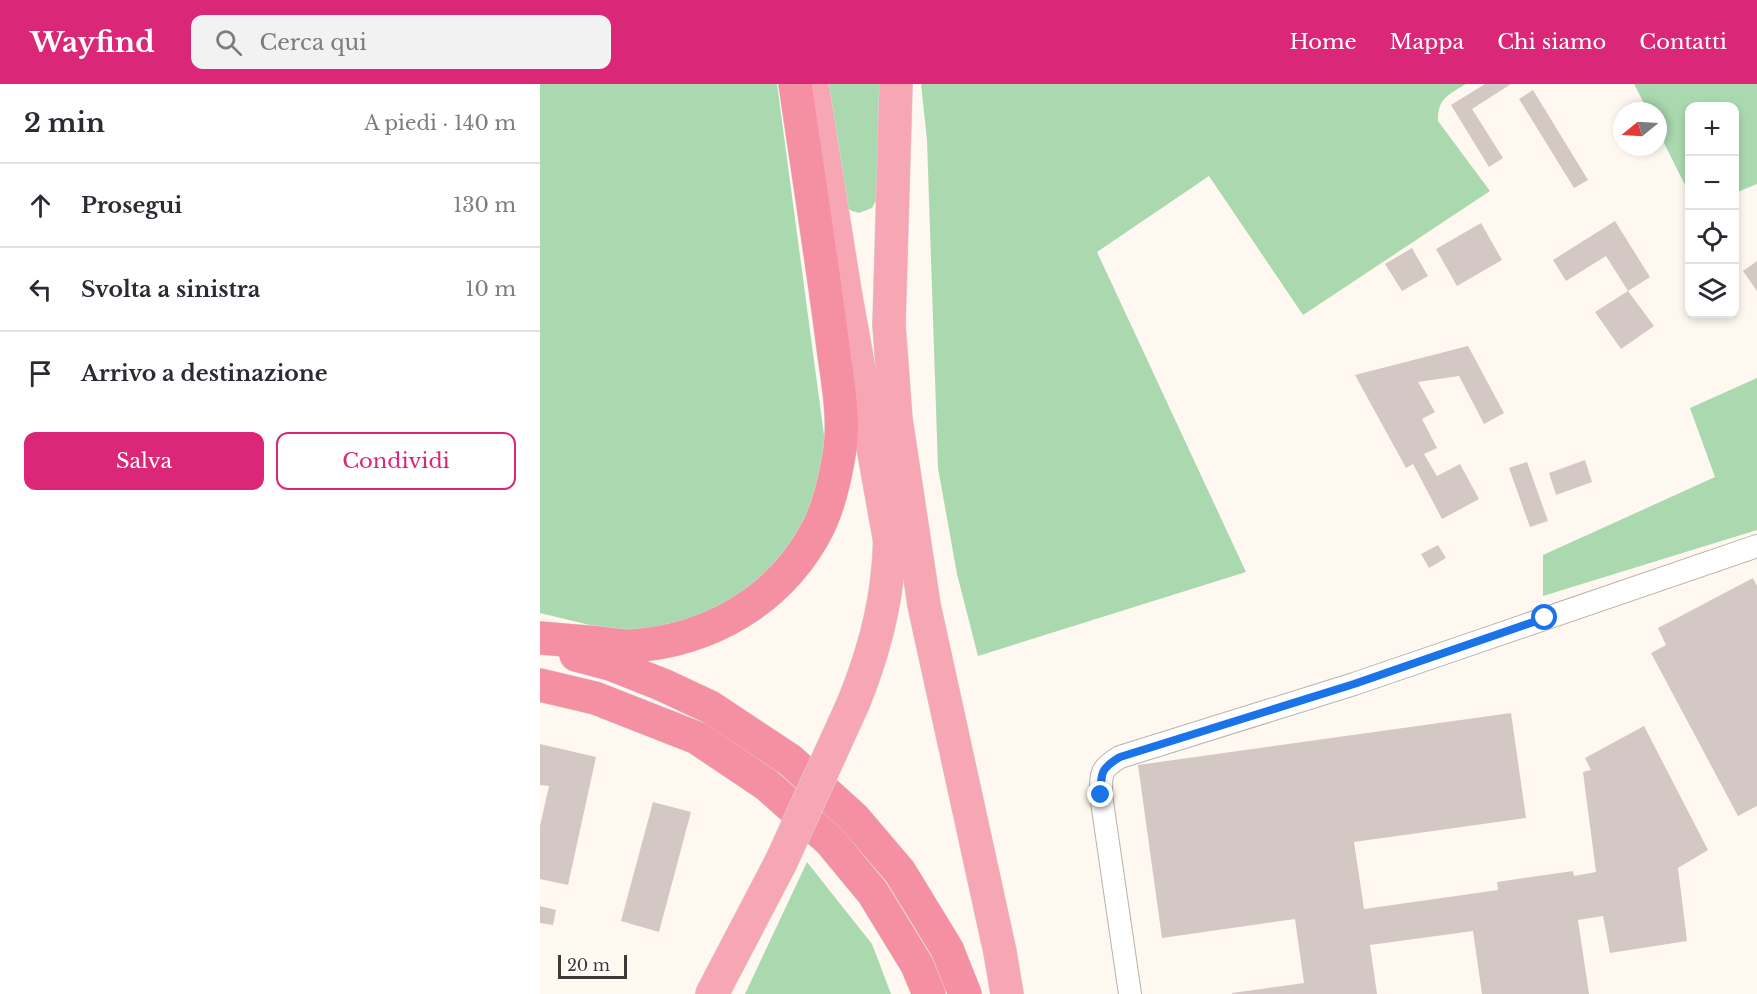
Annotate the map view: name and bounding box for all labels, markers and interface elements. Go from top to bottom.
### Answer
search box [191,15,611,69]
text: Wayfind [30,25,155,60]
icon: search [212,26,245,59]
text: Cerca qui [260,29,367,56]
text: Home [1289,29,1357,55]
text: Mappa [1390,29,1464,55]
text: Chi siamo [1497,29,1606,55]
text: Contatti [1639,29,1727,55]
north arrow [1613,102,1667,156]
map controls [1685,102,1739,318]
button: + [1685,102,1739,156]
text: 2 min [24,107,105,139]
text: A piedi · 140 m [364,111,516,135]
button: − [1685,156,1739,210]
icon: ahead [24,189,57,222]
text: Prosegui [81,192,182,219]
text: 130 m [453,193,516,217]
button: locate [1685,210,1739,264]
button: layers [1685,264,1739,318]
icon: left [24,273,57,306]
text: Svolta a sinistra [81,276,260,303]
text: 10 m [466,277,516,301]
icon: arrive [24,357,57,390]
text: Arrivo a destinazione [81,360,328,387]
button: Salva [24,432,264,490]
button: Condividi [276,432,516,490]
route start [1531,604,1557,630]
route end [1087,781,1113,807]
scale bar [558,952,627,980]
text: 20 m [567,955,610,975]

